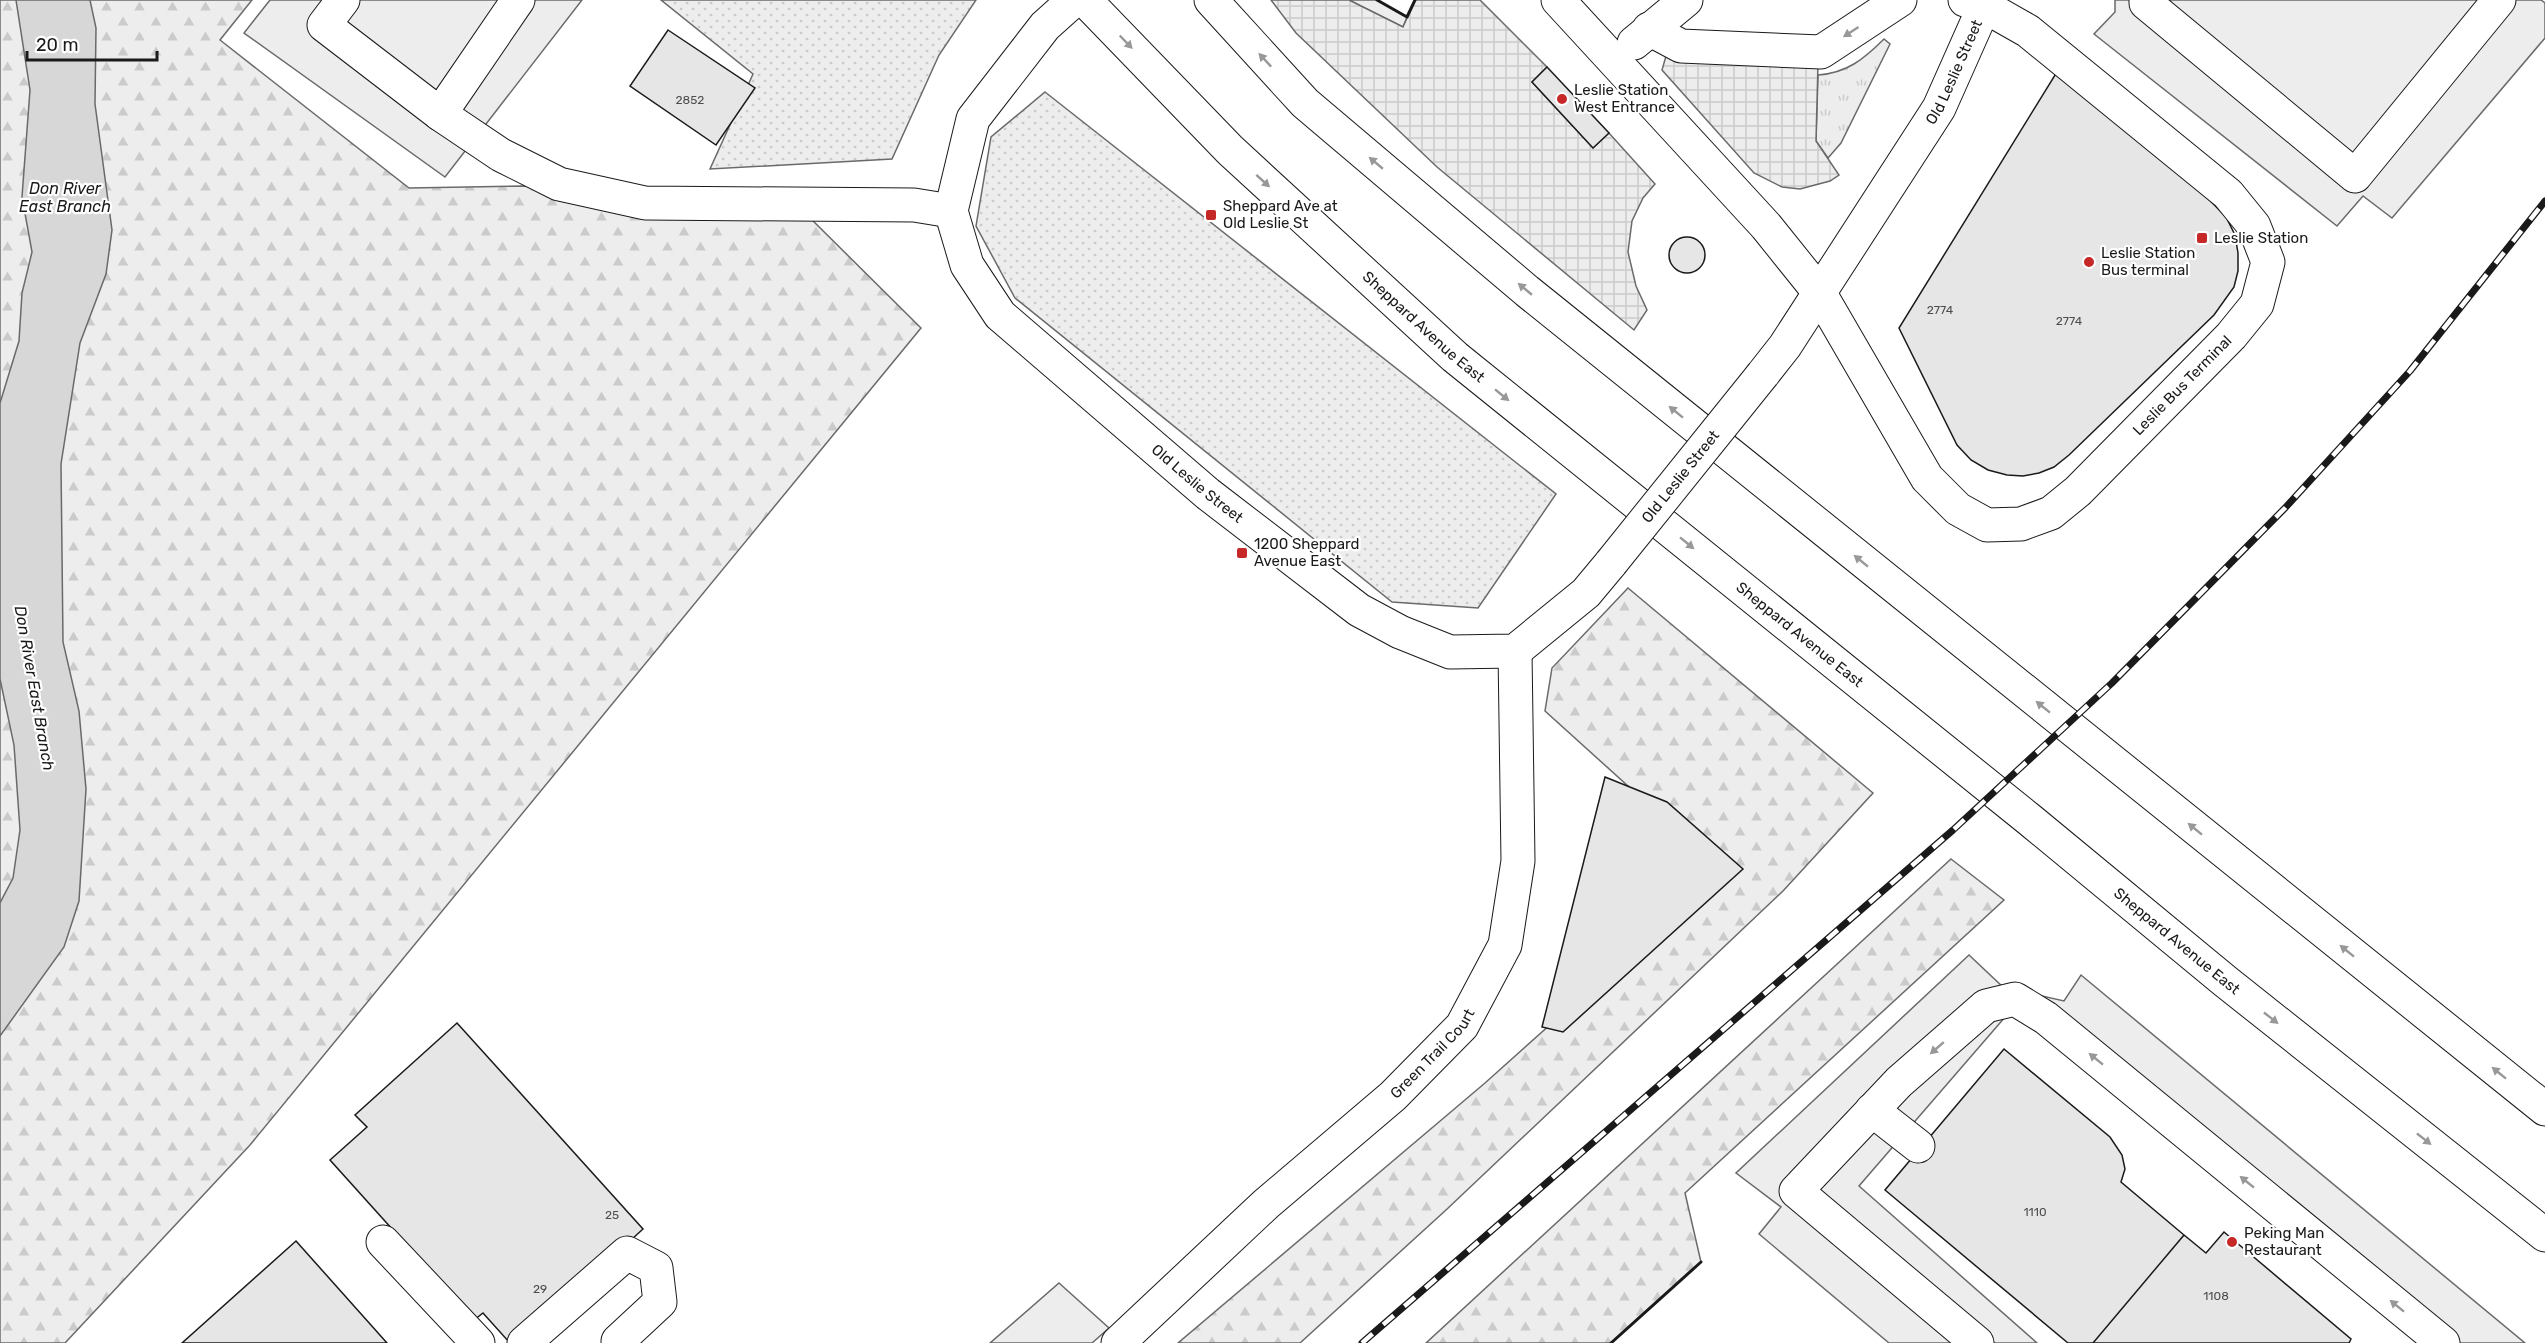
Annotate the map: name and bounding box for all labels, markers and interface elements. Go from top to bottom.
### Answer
street label: Old Leslie Street [1922,17,1986,128]
scale bar [27,24,158,62]
one-way arrow [1843,26,1859,37]
text: 20 m [36,34,78,56]
one-way arrow [1119,35,1133,50]
one-way arrow [1258,52,1272,67]
place label: Leslie Station West Entrance [1574,81,1675,116]
marker: Leslie Station West Entrance [1555,92,1569,106]
house number: 2852 [676,93,704,107]
one-way arrow [1369,157,1384,170]
one-way arrow [1255,174,1270,187]
water label: Don River East Branch [19,179,111,216]
place label: Sheppard Ave at Old Leslie St [1223,197,1338,232]
marker: Sheppard Ave at Old Leslie St [1204,208,1218,222]
place label: Leslie Station [2214,229,2308,247]
marker: Leslie Station [2195,231,2209,245]
place label: Leslie Station Bus terminal [2101,244,2195,279]
marker: Leslie Station Bus terminal [2082,255,2096,269]
street label: Sheppard Avenue East [1359,268,1489,386]
one-way arrow [1518,283,1533,296]
house number: 2774 [1927,303,1954,317]
house number: 2774 [2056,314,2083,328]
street label: Leslie Bus Terminal [2129,332,2235,439]
one-way arrow [1495,388,1510,400]
one-way arrow [1669,406,1684,418]
street label: Old Leslie Street [1638,426,1723,526]
street label: Old Leslie Street [1148,440,1247,527]
place label: 1200 Sheppard Avenue East [1254,535,1359,570]
one-way arrow [1679,537,1695,550]
marker: 1200 Sheppard Avenue East [1235,546,1249,560]
one-way arrow [1853,555,1868,568]
street label: Sheppard Avenue East [1733,578,1867,691]
water label: Don River East Branch [11,604,58,772]
one-way arrow [2035,701,2050,714]
one-way arrow [2187,822,2203,835]
street label: Sheppard Avenue East [2110,884,2244,998]
one-way arrow [2339,944,2355,957]
street label: Green Trail Court [1387,1006,1479,1102]
one-way arrow [2263,1011,2279,1024]
one-way arrow [1929,1042,1945,1055]
one-way arrow [2088,1052,2104,1065]
one-way arrow [2492,1067,2507,1079]
one-way arrow [2416,1132,2431,1144]
one-way arrow [2239,1177,2254,1189]
house number: 1110 [2023,1205,2047,1219]
house number: 25 [605,1208,619,1222]
place label: Peking Man Restaurant [2244,1224,2324,1259]
marker: Peking Man Restaurant [2225,1235,2239,1249]
house number: 29 [533,1282,547,1296]
house number: 1108 [2203,1289,2229,1303]
one-way arrow [2390,1300,2405,1313]

